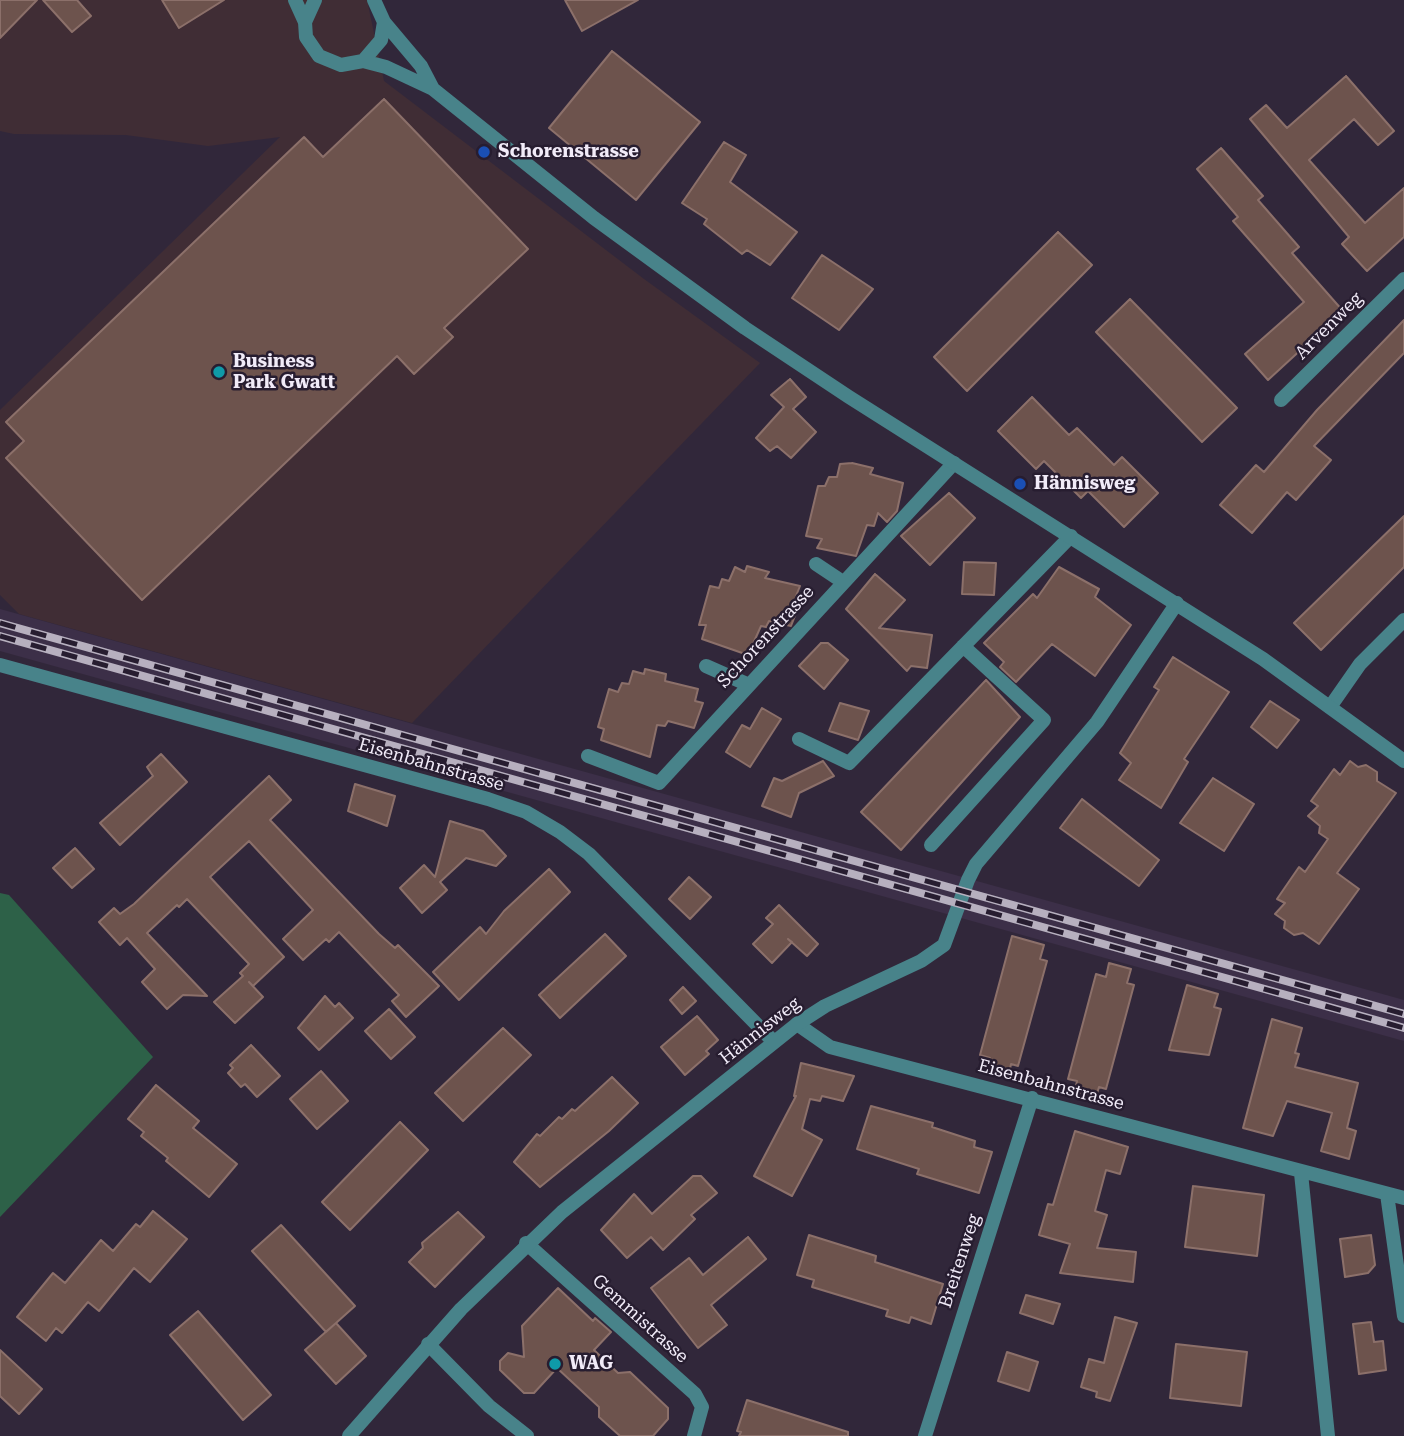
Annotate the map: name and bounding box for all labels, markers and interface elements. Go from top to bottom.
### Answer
place label: Schorenstrasse [498,141,639,163]
marker: Schorenstrasse [476,144,492,160]
street label: Arvenweg [1291,288,1367,364]
place label: Business Park Gwatt [233,351,335,394]
marker: Business Park Gwatt [211,364,227,380]
place label: Hännisweg [1034,473,1135,495]
marker: Hännisweg [1012,476,1028,492]
street label: Schorenstrasse [713,581,819,693]
street label: Eisenbahnstrasse [356,734,506,796]
street label: Hännisweg [715,993,805,1069]
street label: Eisenbahnstrasse [976,1055,1126,1115]
street label: Breitenweg [935,1211,985,1311]
street label: Gemmistrasse [587,1270,693,1368]
place label: WAG [569,1353,613,1375]
marker: WAG [547,1356,563,1372]

